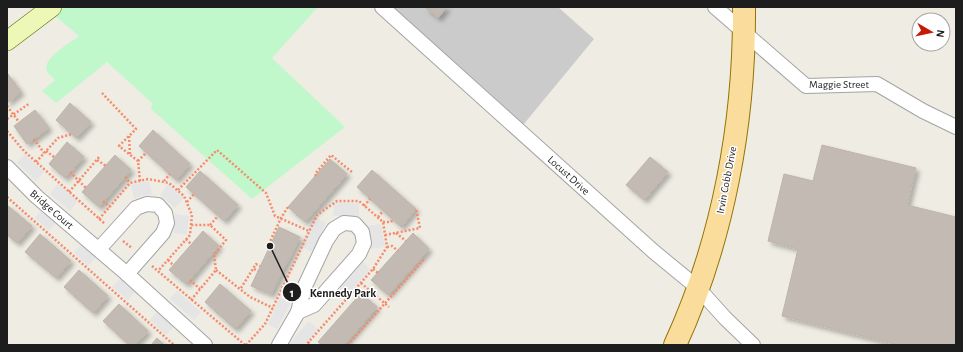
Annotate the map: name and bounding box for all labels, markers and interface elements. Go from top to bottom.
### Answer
north arrow [911,12,951,52]
text: N [934,29,946,38]
street label: Maggie Street [809,79,869,90]
street label: Irvin Cobb Drive [715,146,738,215]
street label: Locust Drive [546,154,592,197]
street label: Bridge Court [28,188,76,231]
callout: Kennedy Park [282,280,384,304]
text: 1 [290,287,294,299]
text: Kennedy Park [310,287,376,300]

